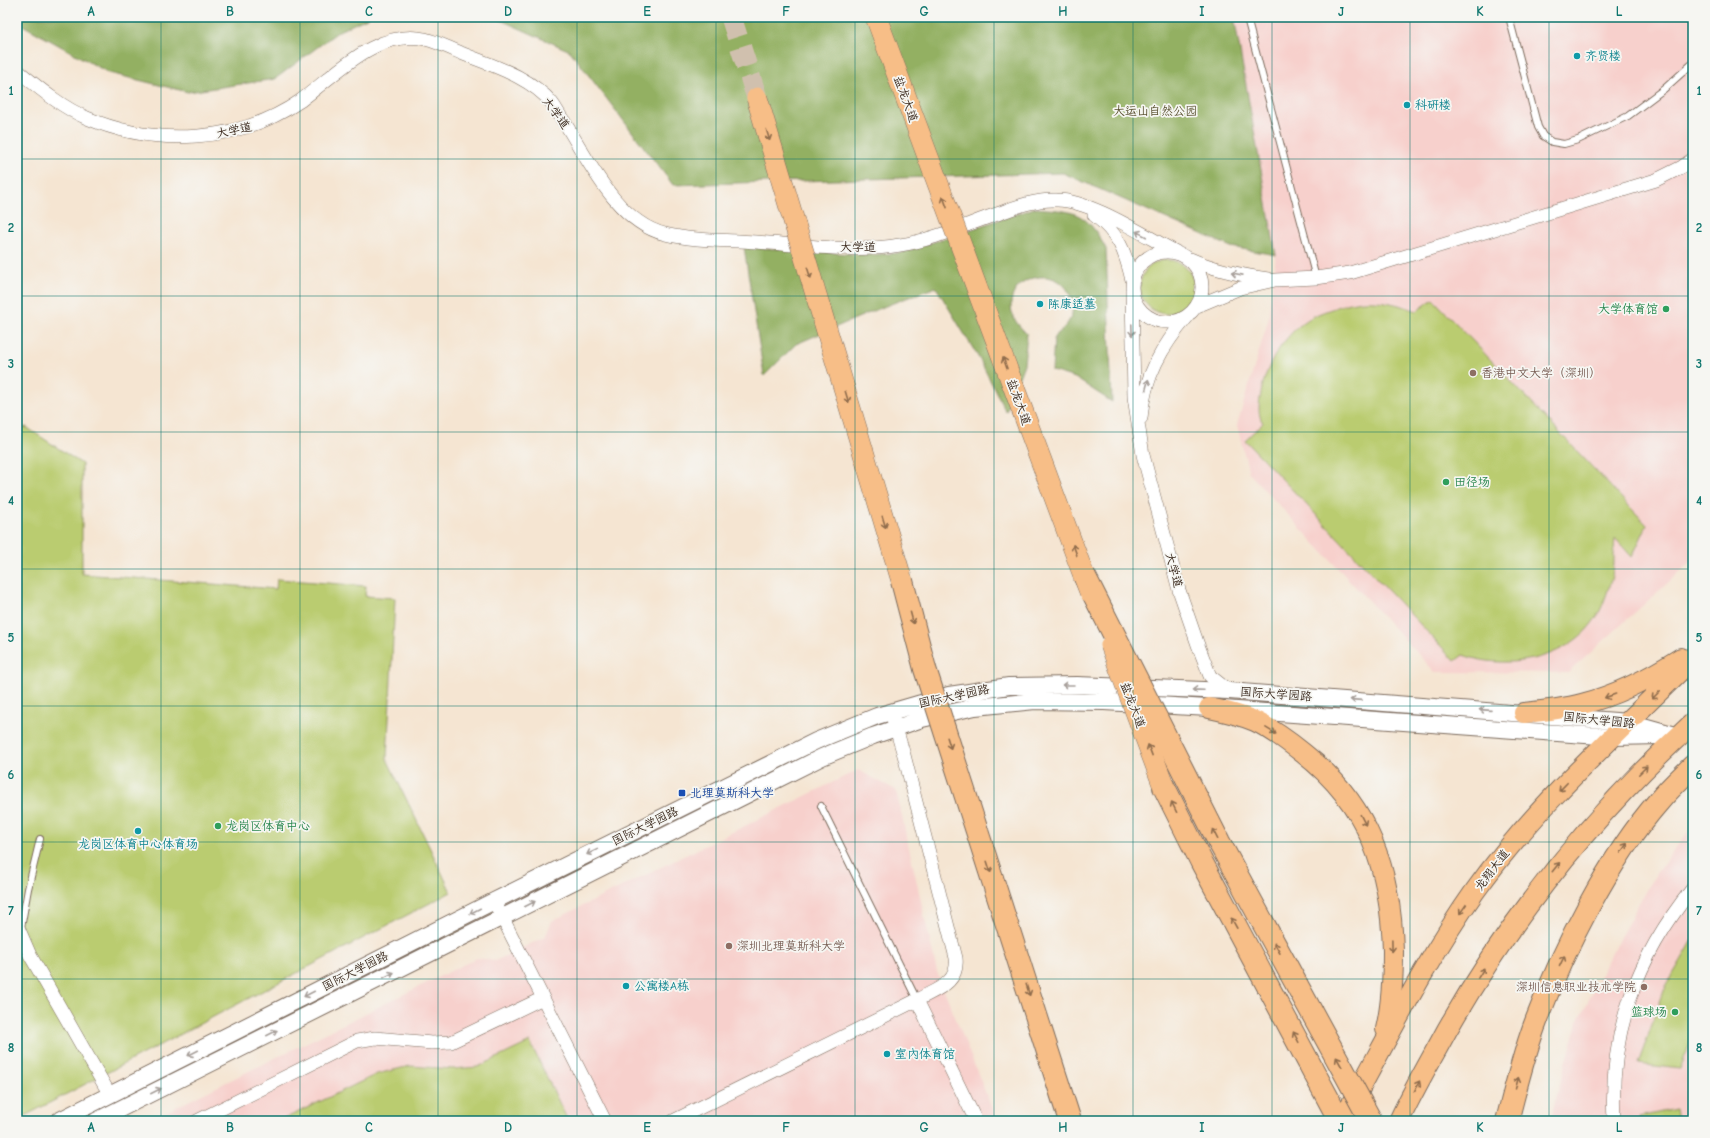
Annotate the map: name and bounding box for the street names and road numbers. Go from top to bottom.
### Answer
street label: 盐龙大道 [891,74,921,124]
street label: 大学道 [540,94,572,132]
street label: 大学道 [215,119,253,141]
street label: 大学道 [840,240,876,254]
street label: 盐龙大道 [1004,377,1034,427]
street label: 大学道 [1163,551,1185,589]
street label: 盐龙大道 [1118,680,1148,730]
street label: 国际大学园路 [917,682,991,710]
street label: 国际大学园路 [1240,685,1312,703]
street label: 国际大学园路 [1562,709,1636,731]
street label: 国际大学园路 [610,804,680,848]
street label: 龙翔大道 [1472,847,1512,893]
street label: 国际大学园路 [320,948,390,994]

